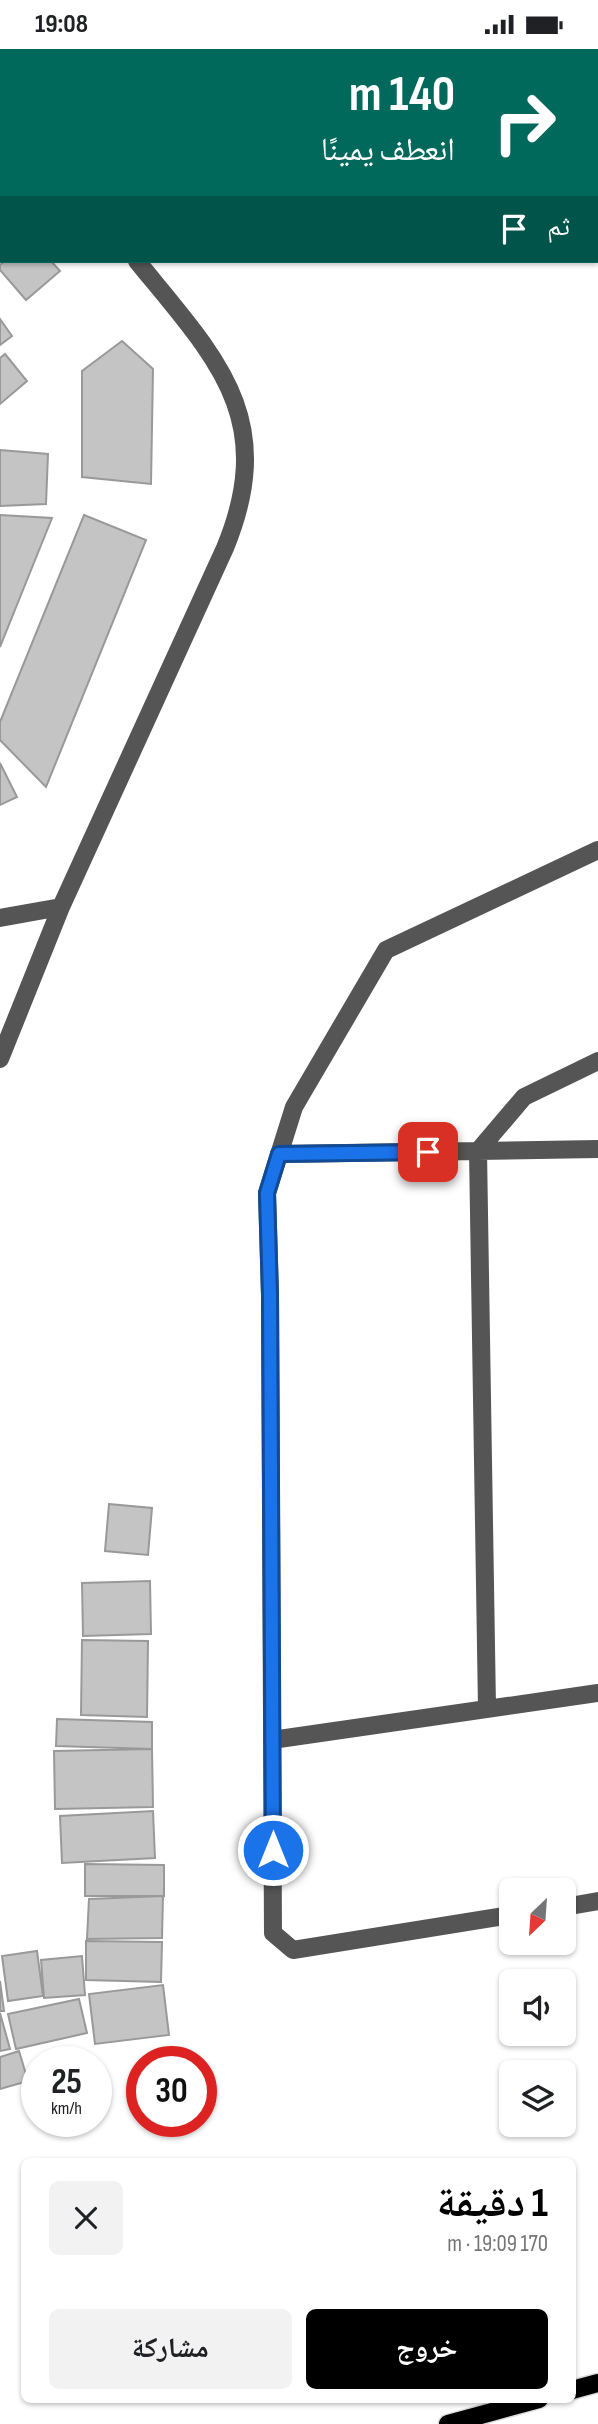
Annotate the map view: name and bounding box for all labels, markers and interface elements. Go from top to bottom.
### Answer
text: 19:08 [35,9,88,40]
text: 140 m [349,66,455,125]
icon: right [479,77,570,168]
text: انعطف يمينًا [321,131,455,170]
icon: arrive [495,210,533,248]
text: ثم [547,212,570,243]
pin [398,1122,458,1182]
icon: arrive [409,1133,447,1171]
position arrow [236,1813,310,1887]
north arrow [499,1878,576,1955]
map controls [499,1878,576,2137]
button: sound [499,1969,576,2046]
speed limit sign: 30 [126,2046,217,2137]
button: layers [499,2060,576,2137]
text: 25 [51,2061,82,2104]
text: km/h [51,2098,82,2119]
text: 1 دقيقة [437,2178,548,2229]
button: close [49,2181,123,2255]
text: 170 m · 19:09 [447,2230,548,2258]
button: مشاركة [49,2309,292,2389]
button: خروج [306,2309,548,2389]

